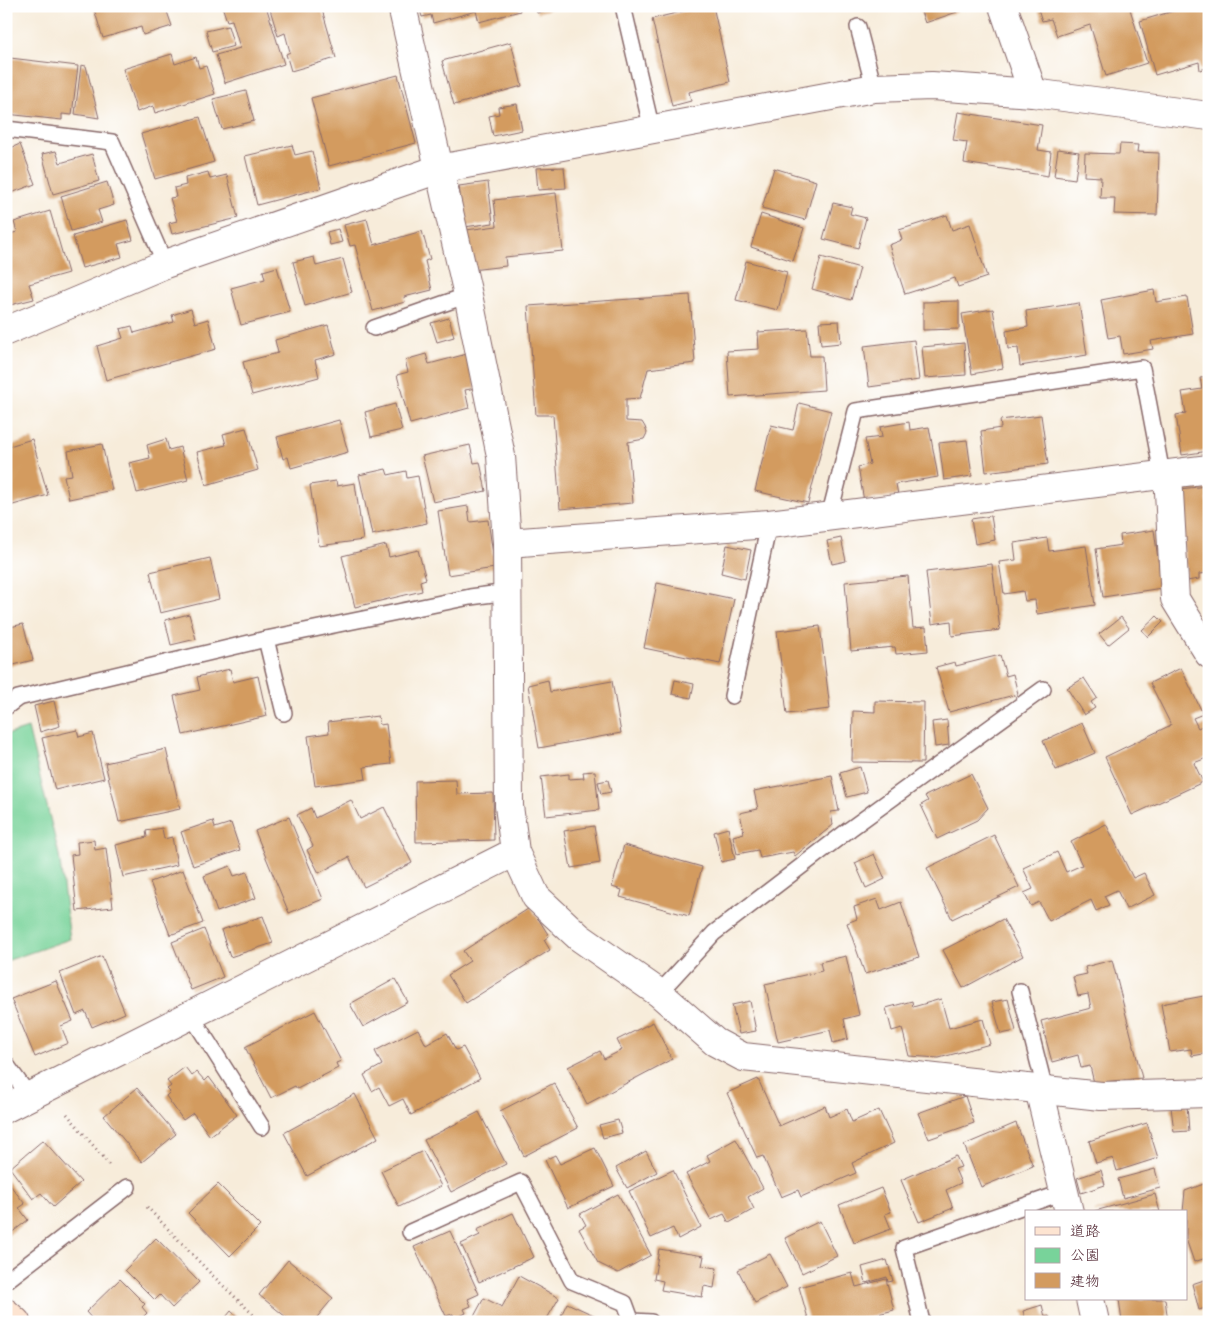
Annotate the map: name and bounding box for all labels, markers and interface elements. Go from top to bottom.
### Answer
legend [1025,1210,1188,1300]
text: 道路 [1070,1222,1100,1240]
text: 公園 [1070,1246,1100,1264]
text: 建物 [1070,1272,1100,1290]

